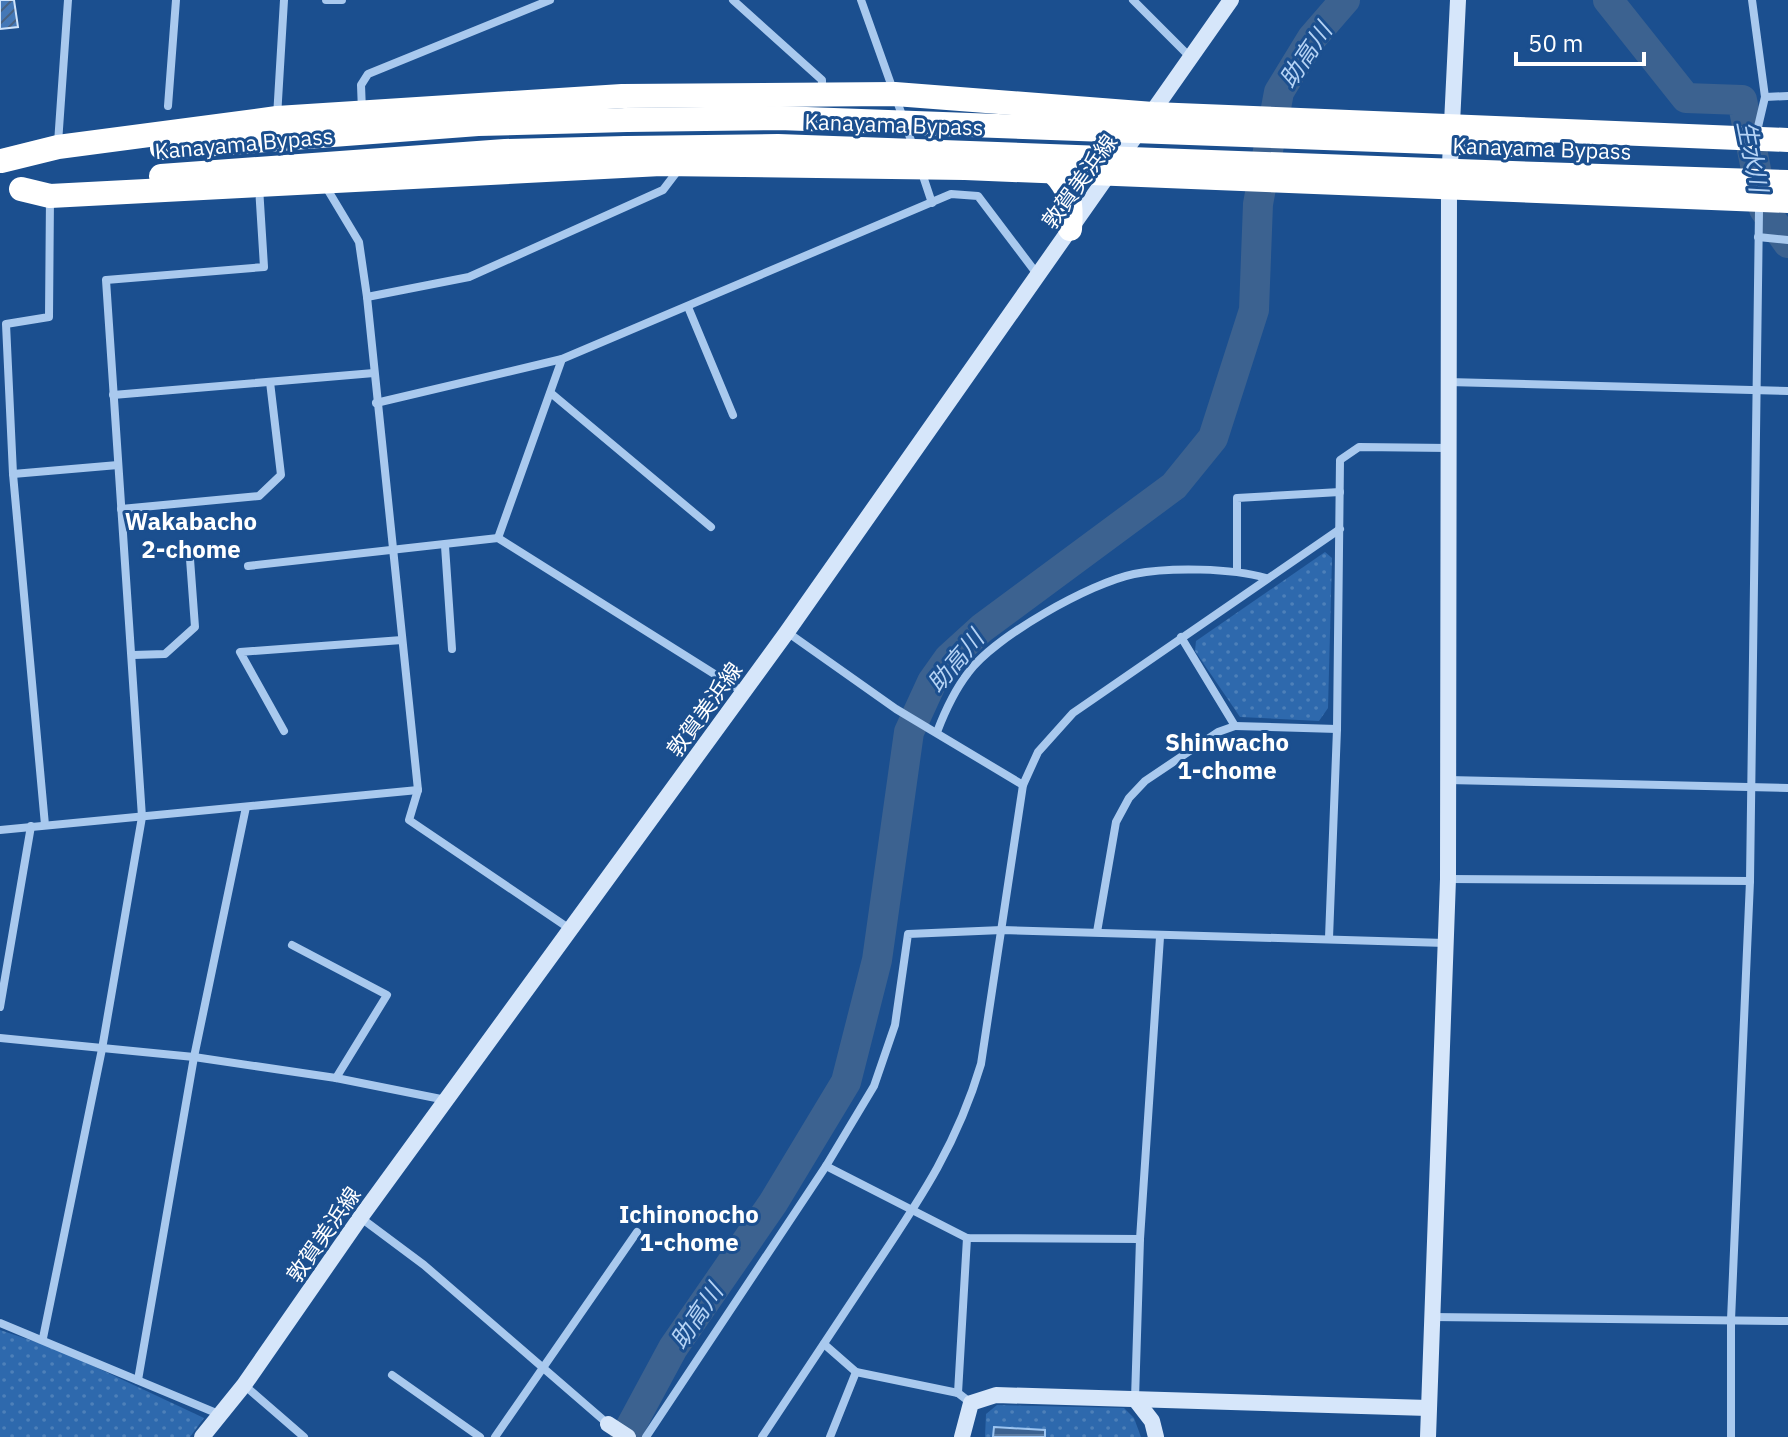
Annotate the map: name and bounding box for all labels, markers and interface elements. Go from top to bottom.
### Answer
water label: 助高川 [1272,14,1340,94]
scale bar [1516,16,1644,66]
text: 50 m [1528,27,1583,59]
street label: Kanayama Bypass [804,106,984,142]
water label: 生水川 [1730,118,1776,197]
street label: Kanayama Bypass [154,121,334,165]
street label: 敦賀美浜線 [1035,128,1123,234]
street label: Kanayama Bypass [1452,130,1632,166]
district label: Wakabacho 2-chome [125,505,257,565]
water label: 助高川 [920,621,992,699]
street label: 敦賀美浜線 [660,656,748,762]
district label: Shinwacho 1-chome [1165,726,1289,786]
street label: 敦賀美浜線 [280,1181,366,1287]
district label: Ichinonocho 1-chome [619,1198,759,1258]
water label: 助高川 [663,1275,731,1355]

